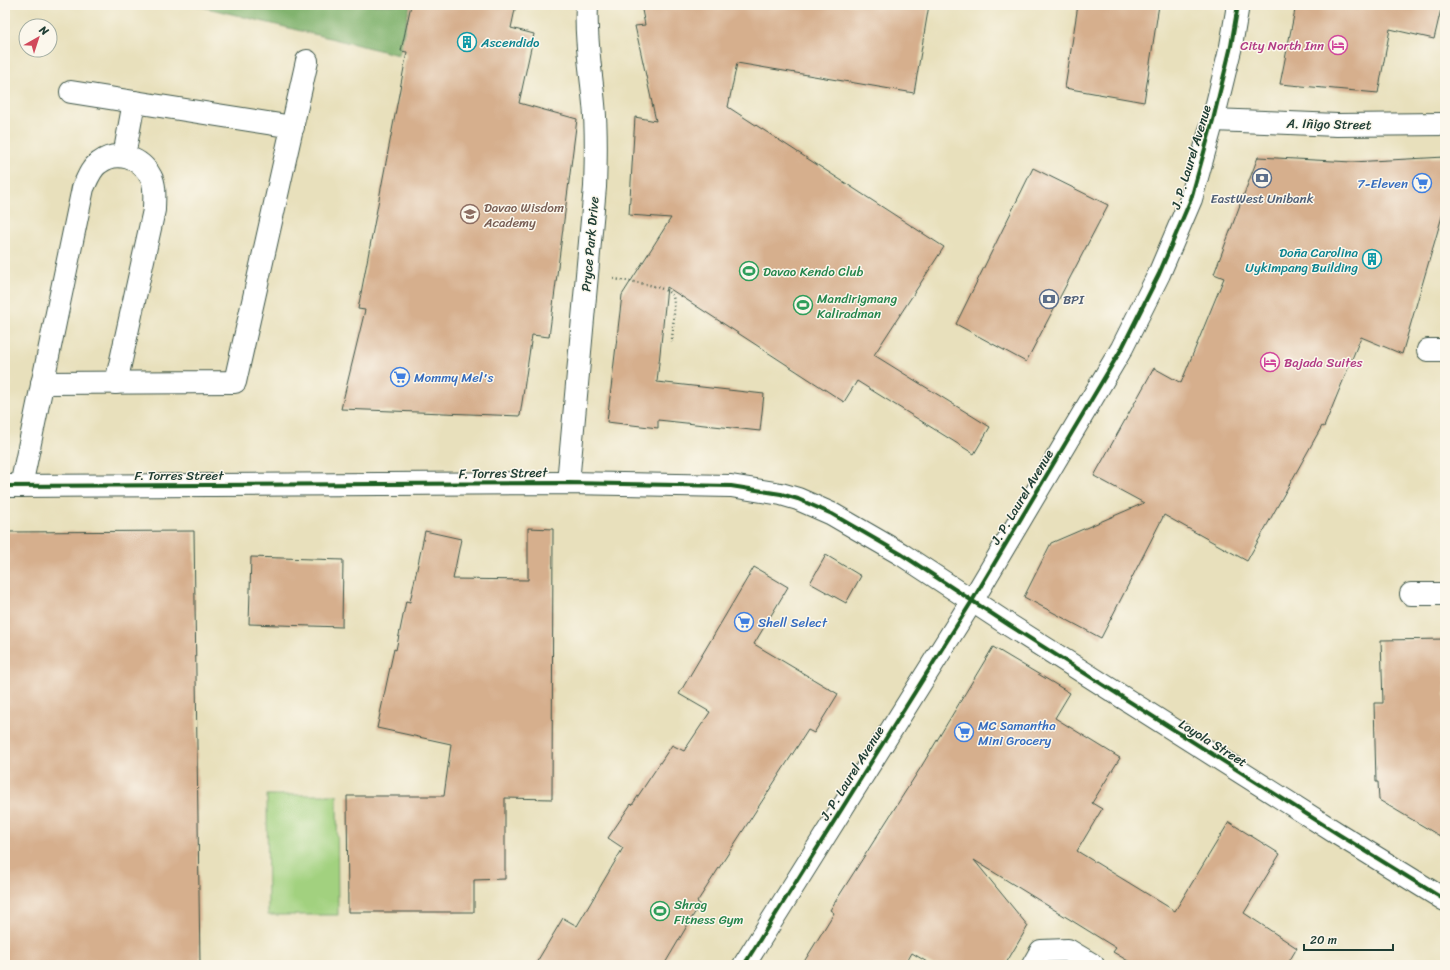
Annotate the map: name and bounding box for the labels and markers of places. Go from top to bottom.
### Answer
building icon: Ascendido [456,31,478,53]
place label: Ascendido [480,31,540,54]
place label: City North Inn [1240,34,1324,57]
hotel icon: City North Inn [1327,34,1349,56]
bank icon: EastWest Unibank [1251,167,1273,189]
place label: 7-Eleven [1357,172,1408,195]
supermarket icon: 7-Eleven [1411,172,1433,194]
place label: EastWest Unibank [1210,187,1314,210]
place label: Davao Wisdom Academy [483,196,564,234]
school or university icon: Davao Wisdom Academy [459,203,481,225]
place label: Doña Carolina Uykimpang Building [1245,241,1358,279]
building icon: Doña Carolina Uykimpang Building [1361,248,1383,270]
sports icon: Davao Kendo Club [738,260,760,282]
place label: Davao Kendo Club [763,260,864,283]
place label: Mandirigmang Kaliradman [817,287,898,325]
bank icon: BPI [1038,288,1060,310]
place label: BPI [1063,288,1085,311]
sports icon: Mandirigmang Kaliradman [792,294,814,316]
hotel icon: Bajada Suites [1259,351,1281,373]
place label: Bajada Suites [1284,351,1363,374]
supermarket icon: Mommy Mel's [389,366,411,388]
place label: Mommy Mel's [414,366,494,389]
supermarket icon: Shell Select [733,611,755,633]
place label: Shell Select [758,611,828,634]
place label: MC Samantha Mini Grocery [978,714,1056,752]
supermarket icon: MC Samantha Mini Grocery [953,721,975,743]
place label: Shrag Fitness Gym [674,893,744,931]
sports icon: Shrag Fitness Gym [649,900,671,922]

